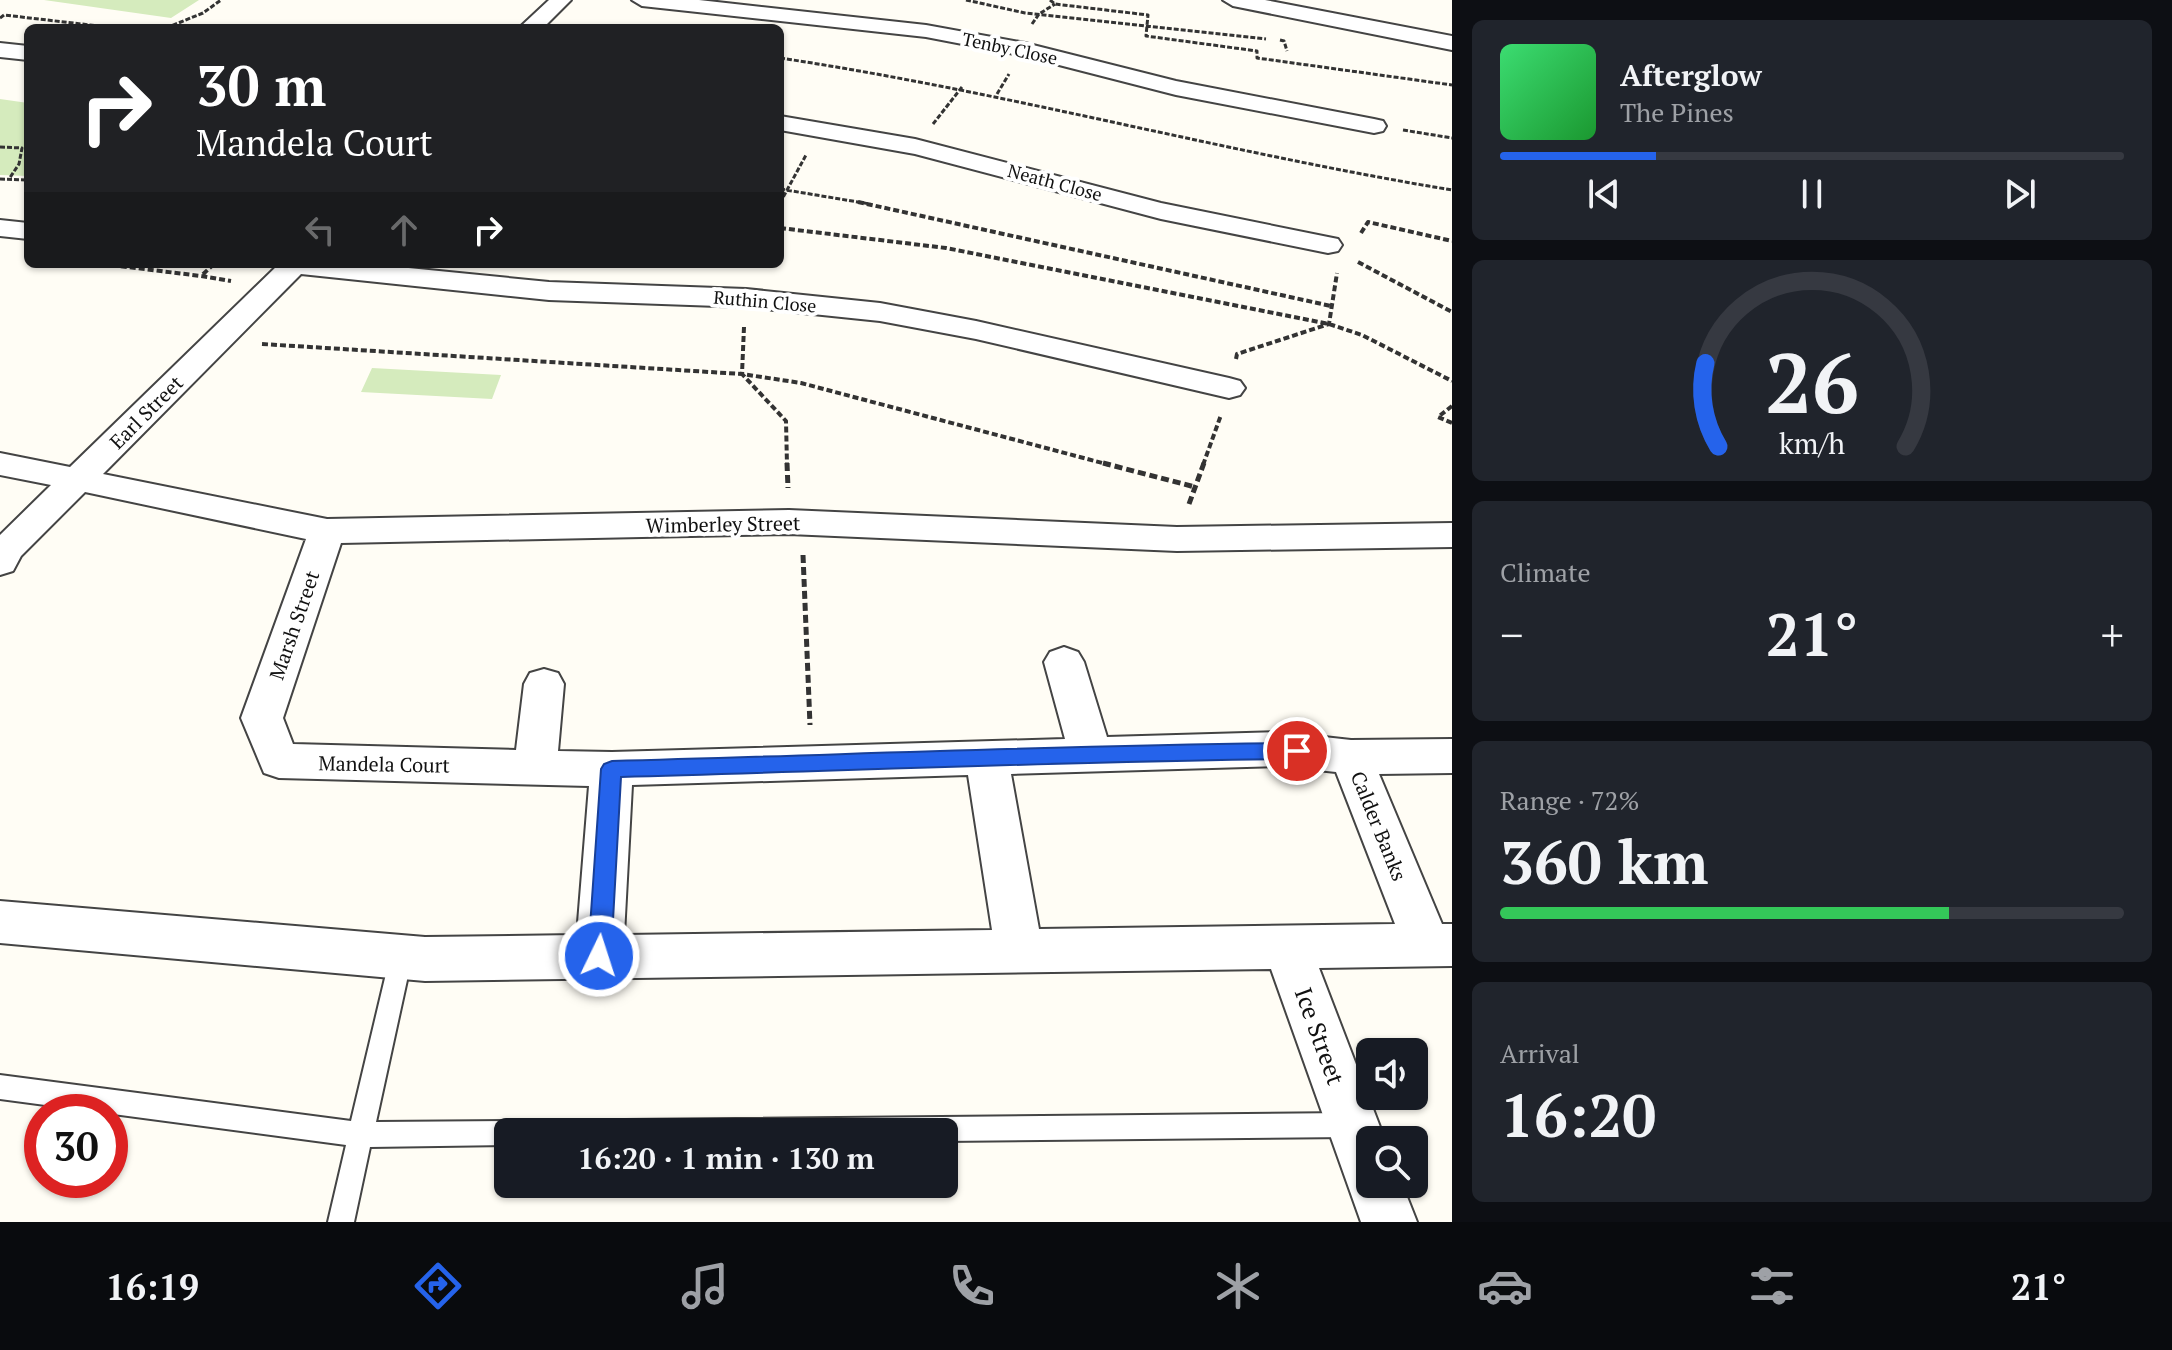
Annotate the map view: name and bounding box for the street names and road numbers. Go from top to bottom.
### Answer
street label: Tenby Close [960,26,1060,70]
street label: Neath Close [1005,158,1105,206]
street label: Ruthin Close [712,285,818,317]
street label: Earl Street [103,369,189,455]
street label: Wimberley Street [645,509,801,539]
street label: Marsh Street [263,566,325,683]
street label: Mandela Court [318,749,451,779]
street label: Calder Banks [1345,767,1413,885]
street label: Ice Street [1288,983,1352,1089]

